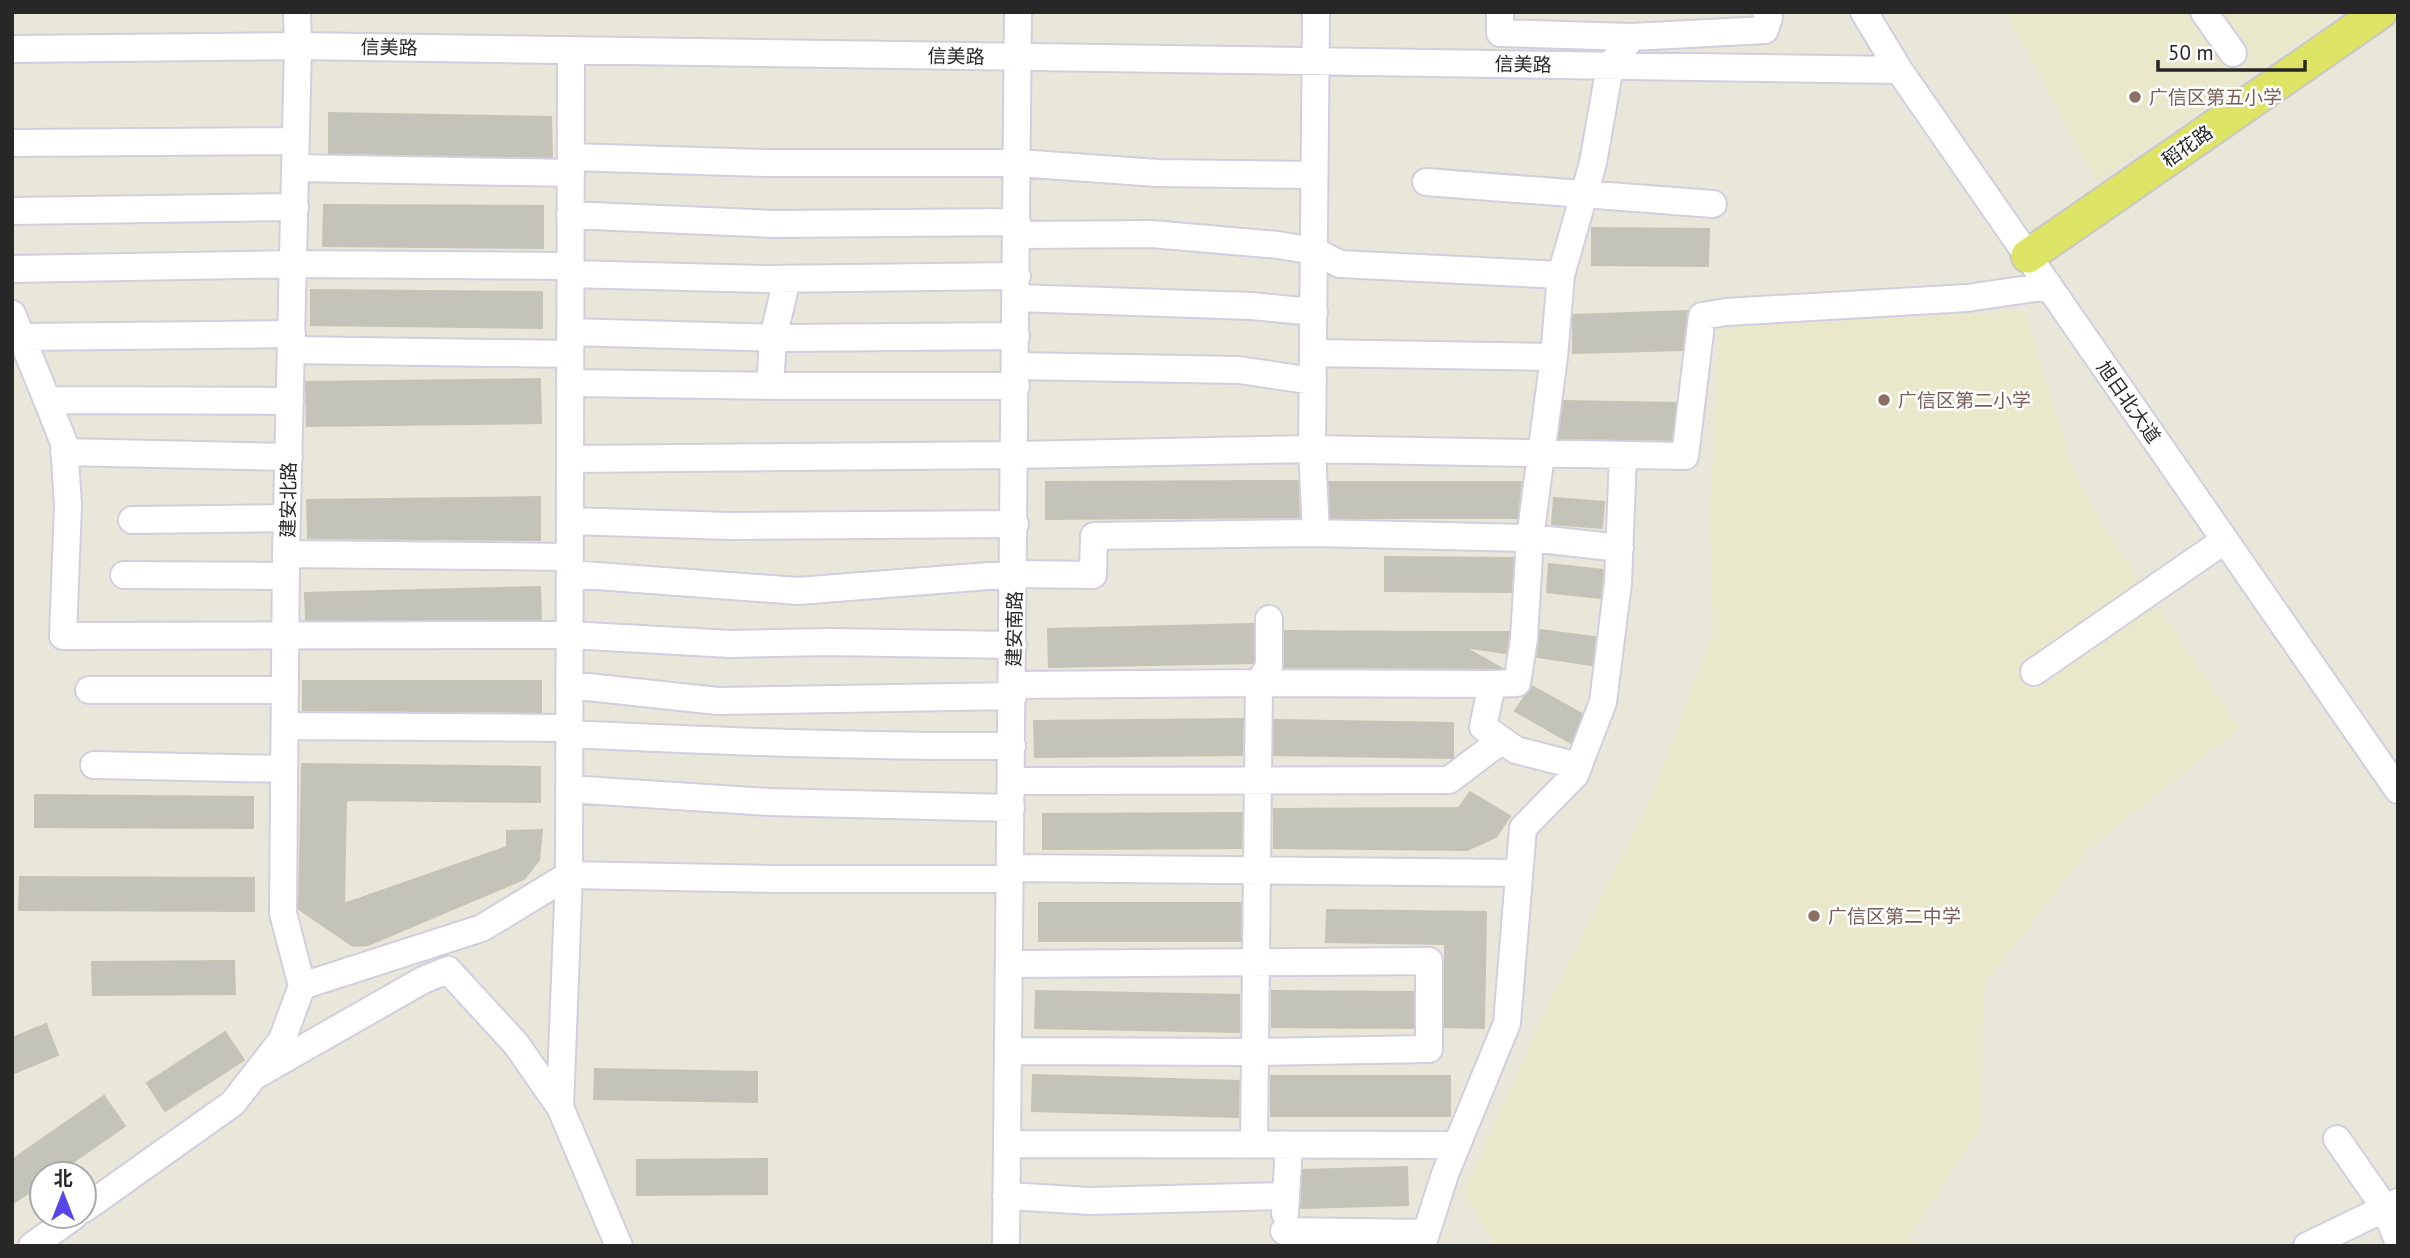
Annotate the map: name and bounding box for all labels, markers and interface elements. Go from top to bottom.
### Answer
scale bar [2158,28,2305,72]
street label: 信美路 [360,35,418,59]
text: 50 m [2168,39,2214,66]
street label: 信美路 [927,44,985,68]
street label: 信美路 [1494,52,1552,76]
place label: 广信区第五小学 [2149,85,2282,109]
marker: 广信区第五小学 [2127,89,2143,105]
street label: 稻花路 [2157,120,2217,172]
street label: 旭日北大道 [2092,356,2166,448]
place label: 广信区第二小学 [1898,388,2031,412]
marker: 广信区第二小学 [1876,392,1892,408]
street label: 建安北路 [275,462,301,538]
street label: 建安南路 [1001,591,1027,667]
place label: 广信区第二中学 [1828,904,1961,928]
marker: 广信区第二中学 [1806,908,1822,924]
north arrow [28,1160,98,1230]
text: 北 [53,1166,73,1190]

